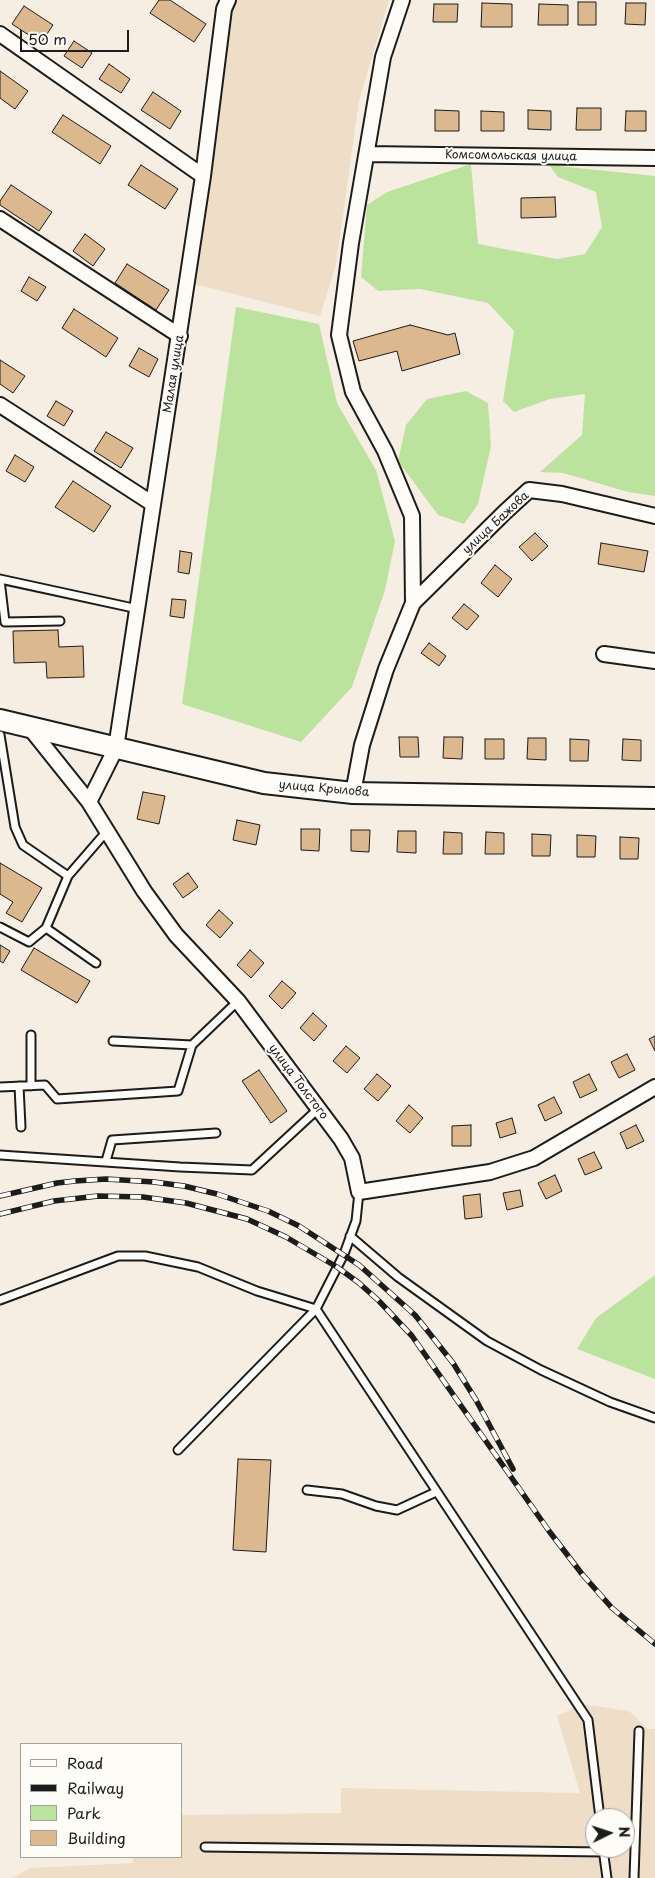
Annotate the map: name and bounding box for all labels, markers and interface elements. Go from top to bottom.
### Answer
scale bar [22,20,131,52]
text: 50 m [28,27,67,50]
street label: Комсомольская улица [445,148,577,164]
street label: Малая улица [161,334,187,414]
street label: улица Бажова [460,489,532,557]
street label: улица Крылова [278,778,370,800]
street label: улица Толстого [265,1042,331,1122]
legend [20,1743,182,1858]
text: Road [67,1751,103,1774]
text: Railway [67,1776,124,1799]
text: Park [67,1801,101,1824]
north arrow [585,1808,635,1858]
text: Building [67,1826,126,1849]
text: N [614,1826,635,1838]

